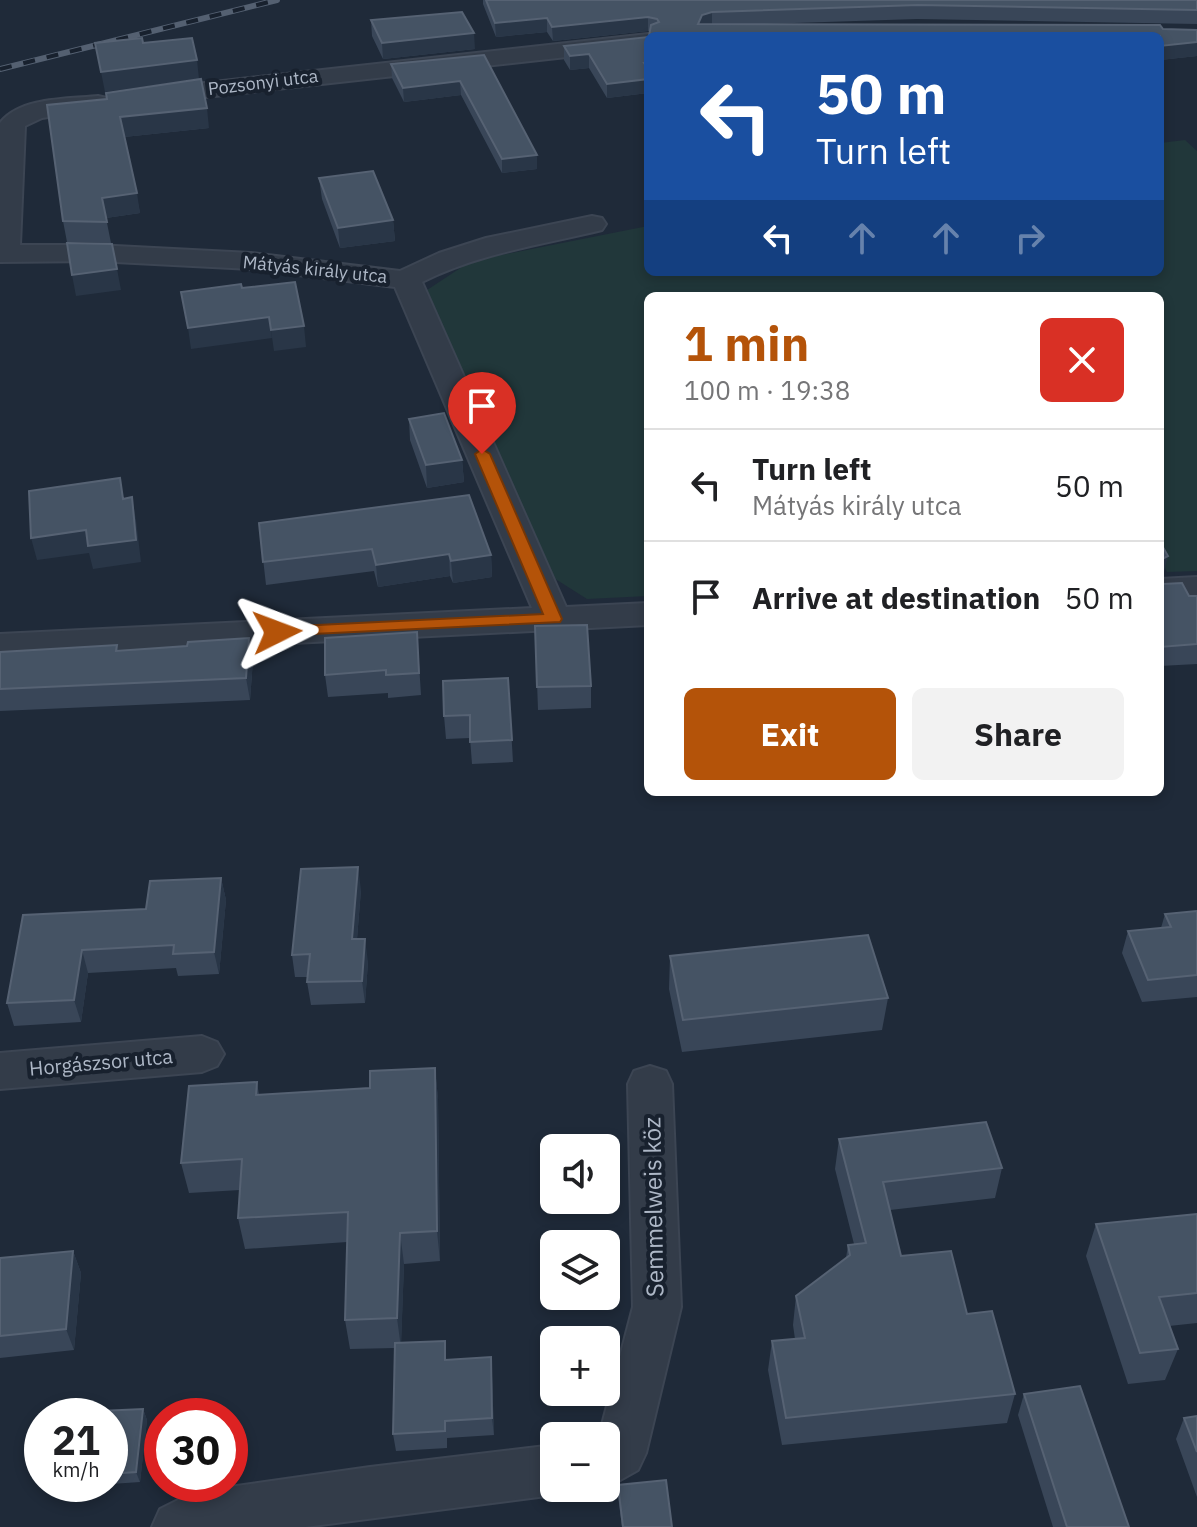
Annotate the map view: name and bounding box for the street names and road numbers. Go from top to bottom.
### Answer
street label: Pozsonyi utca [207,64,320,100]
street label: Mátyás király utca [242,250,389,288]
street label: Horgászsor utca [28,1042,174,1082]
street label: Semmelweis köz [635,1117,671,1297]

